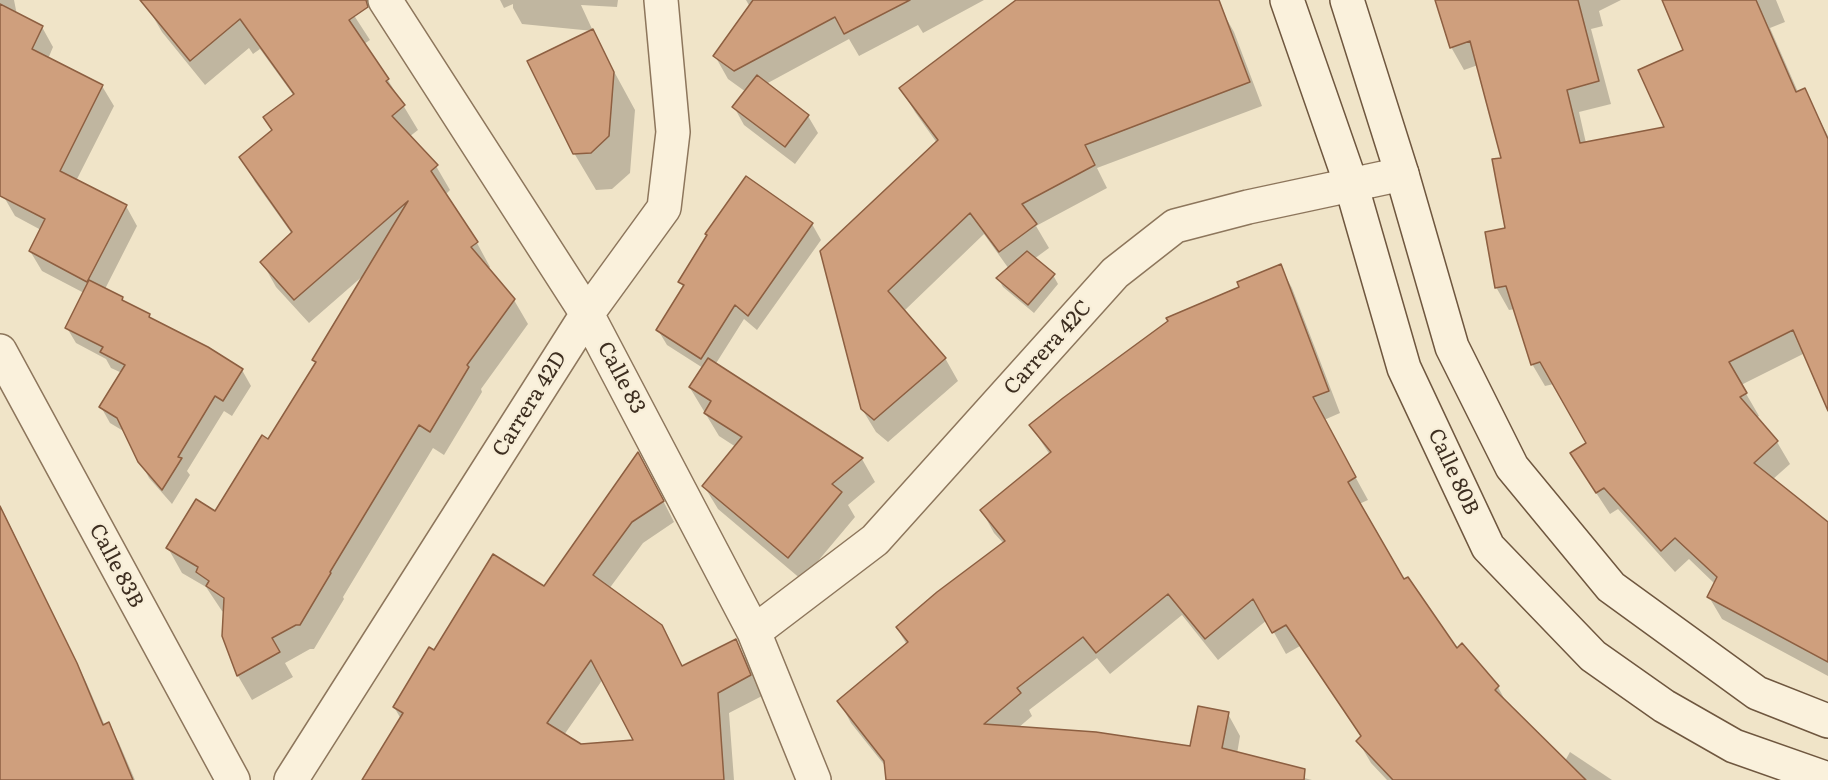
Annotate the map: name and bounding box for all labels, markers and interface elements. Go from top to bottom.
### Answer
street label: Carrera 42C [999,296,1097,400]
street label: Calle 83 [592,338,650,418]
street label: Carrera 42D [488,347,572,461]
street label: Calle 80B [1422,425,1484,519]
street label: Calle 83B [83,520,149,612]

